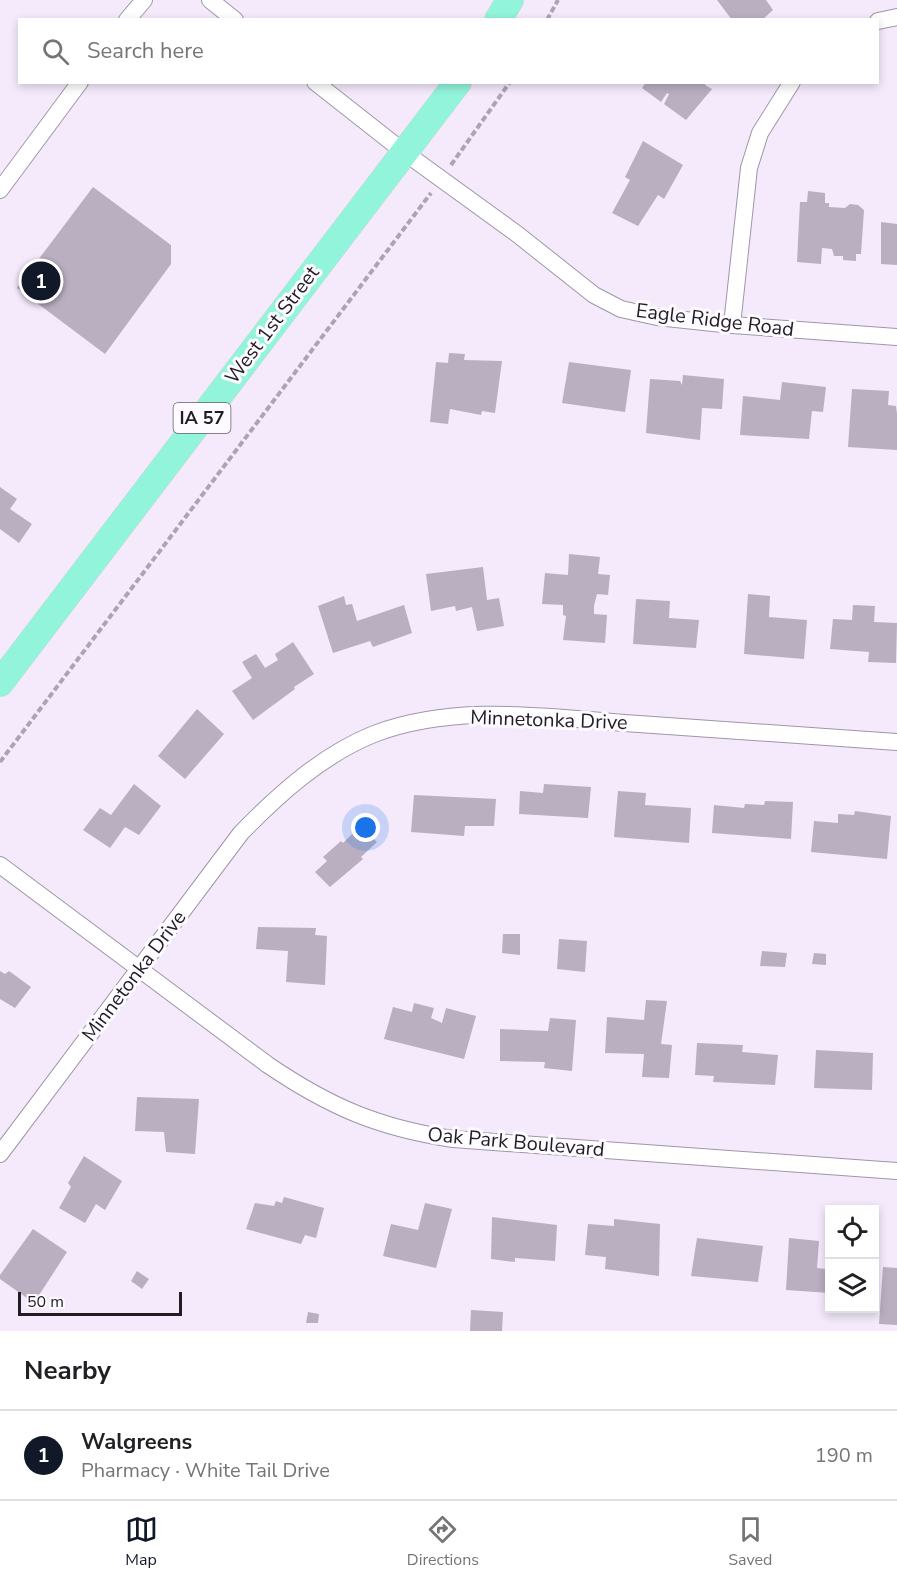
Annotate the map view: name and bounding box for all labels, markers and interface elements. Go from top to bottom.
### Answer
search box [18,18,879,84]
icon: search [39,35,72,68]
text: Search here [87,36,204,66]
pin: 1 [22,258,60,304]
street label: West 1st Street [219,260,326,390]
street label: Eagle Ridge Road [634,297,796,343]
road number: IA 57 [174,403,230,433]
street label: Minnetonka Drive [470,704,628,736]
your location [351,813,380,842]
street label: Minnetonka Drive [76,905,192,1047]
street label: Oak Park Boulevard [426,1121,606,1163]
map controls [825,1205,879,1313]
button: locate [825,1205,879,1259]
button: layers [825,1259,879,1313]
scale bar [18,1289,182,1316]
text: 50 m [27,1291,64,1313]
text: Nearby [24,1353,111,1388]
text: Walgreens [81,1427,192,1457]
text: 1 [38,1442,50,1469]
text: 190 m [815,1442,873,1469]
text: Pharmacy · White Tail Drive [81,1457,330,1484]
tab: Map [125,1513,158,1571]
tab: Directions [407,1513,479,1571]
tab: Saved [728,1513,772,1571]

